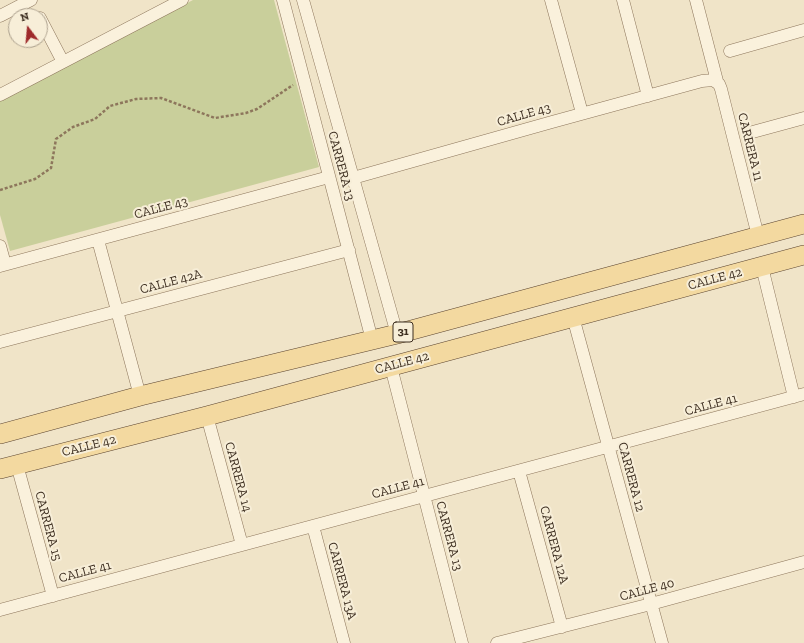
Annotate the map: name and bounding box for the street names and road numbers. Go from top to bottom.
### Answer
street label: CALLE 43 [495,100,553,130]
street label: CARRERA 11 [734,111,766,183]
street label: CARRERA 13 [324,130,358,202]
street label: CALLE 43 [132,193,190,223]
street label: CALLE 42 [686,264,744,294]
street label: CALLE 42A [138,266,204,298]
road number: 31 [393,322,413,342]
street label: CALLE 42 [373,348,431,378]
street label: CALLE 41 [683,391,739,419]
street label: CALLE 42 [60,432,118,460]
street label: CARRERA 14 [221,440,255,514]
street label: CARRERA 12 [614,440,648,514]
street label: CALLE 41 [370,474,426,502]
street label: CARRERA 15 [31,489,65,563]
street label: CARRERA 13 [432,500,466,572]
street label: CARRERA 12A [536,504,572,586]
street label: CARRERA 13A [324,540,360,622]
street label: CALLE 41 [57,558,113,586]
street label: CALLE 40 [618,575,676,605]

